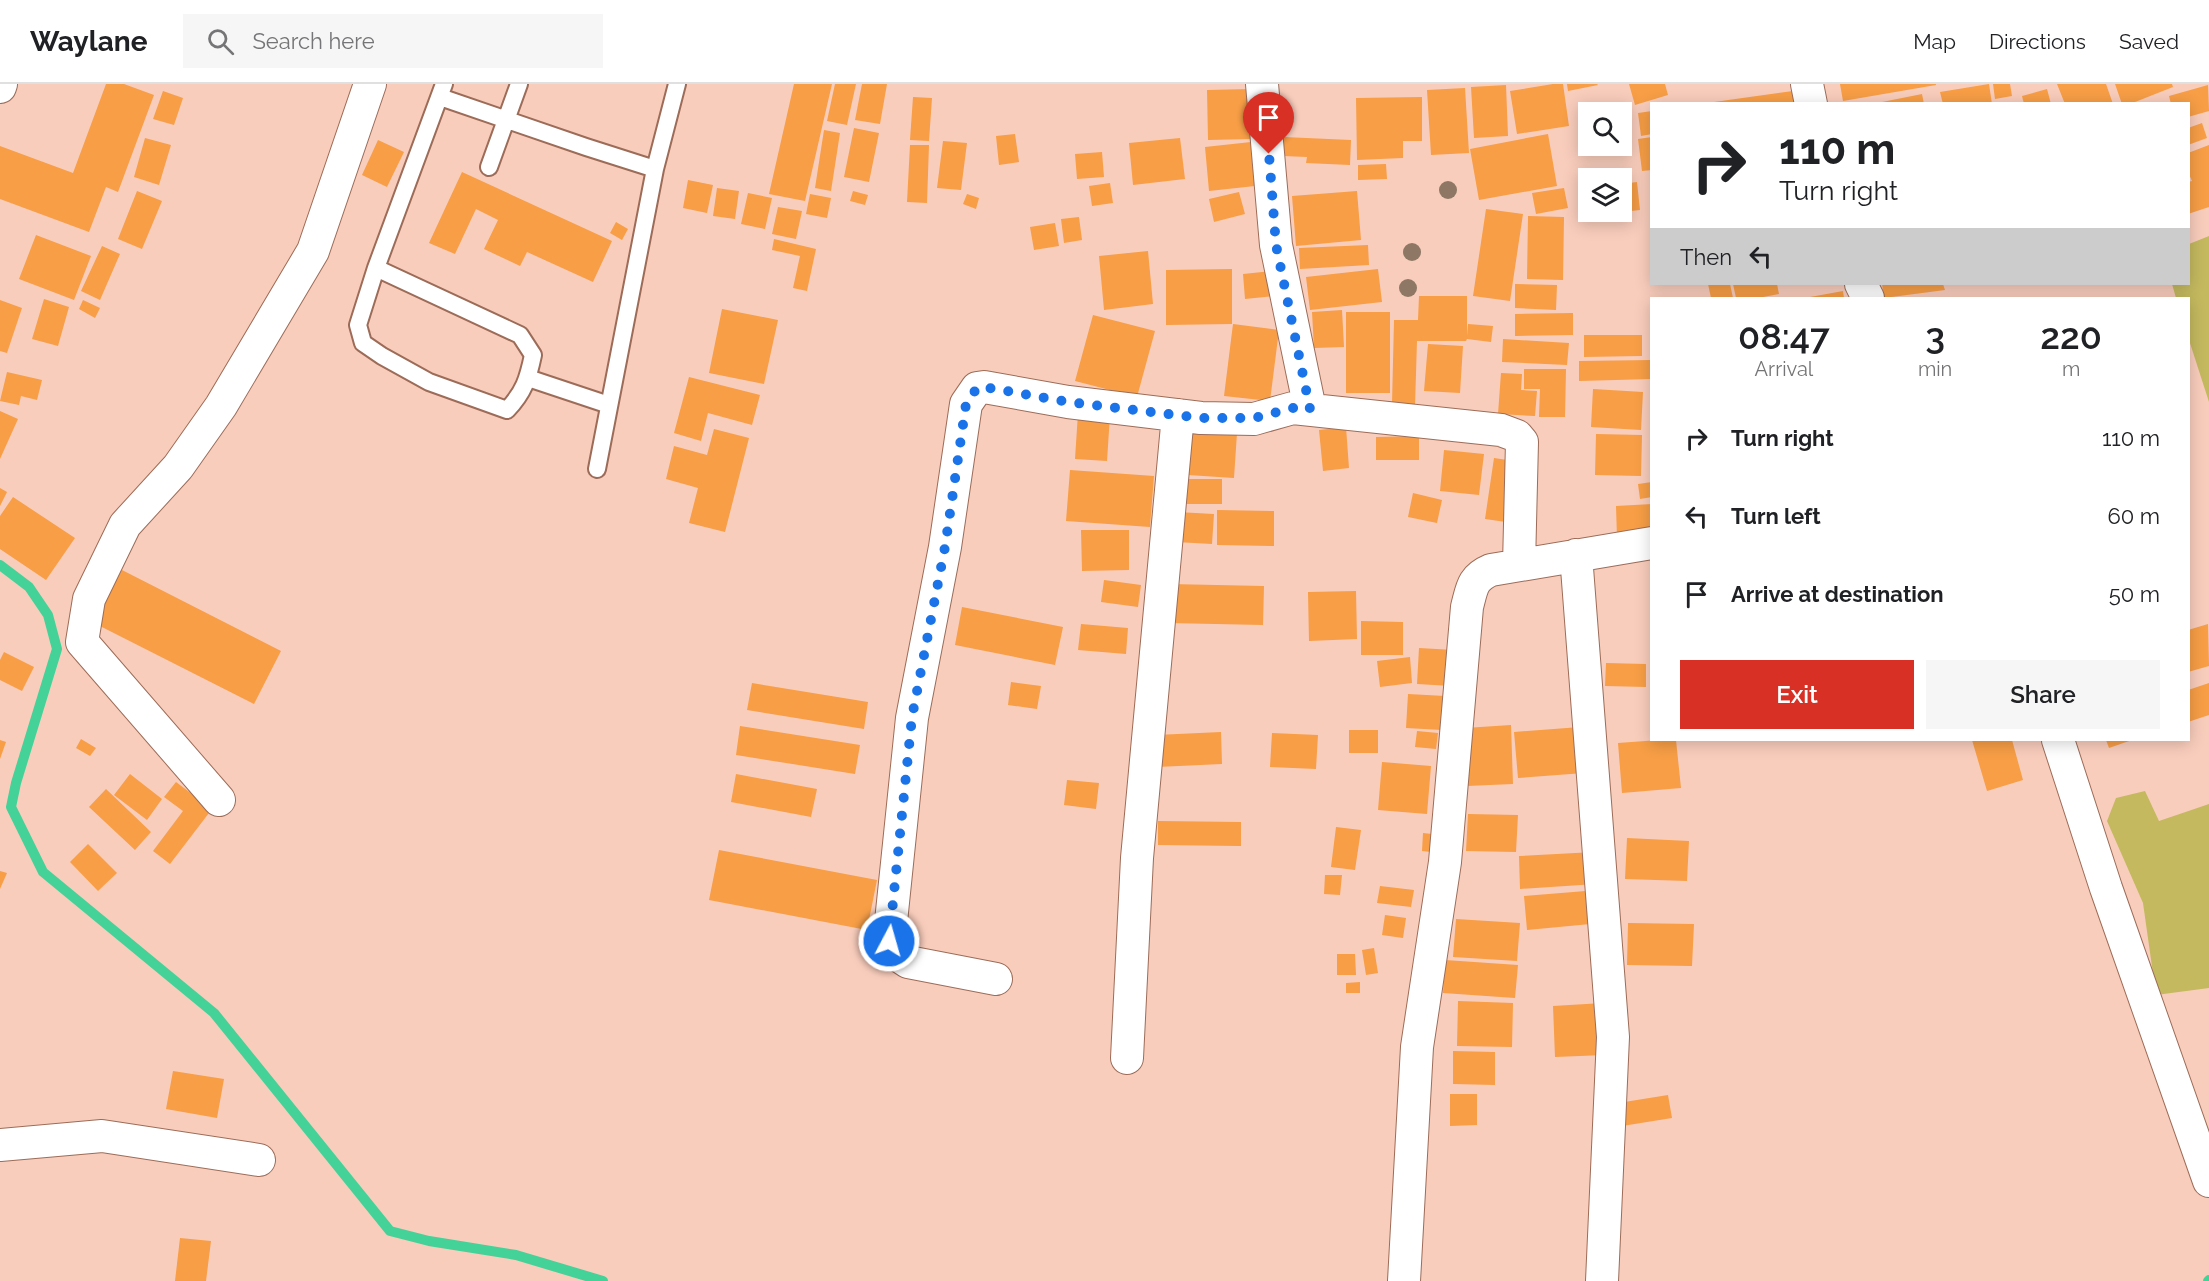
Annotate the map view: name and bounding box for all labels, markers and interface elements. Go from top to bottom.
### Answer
search box [183,14,603,68]
text: Waylane [30,25,147,58]
icon: search [204,25,237,58]
text: Search here [252,28,375,54]
text: Map [1913,29,1956,54]
text: Directions [1989,29,2086,54]
text: Saved [2119,29,2179,54]
pin [1243,92,1294,154]
icon: arrive [1252,101,1285,134]
map controls [1578,102,1632,222]
button: search [1578,102,1632,156]
text: 110 m [1779,125,1895,174]
icon: right [1680,126,1758,204]
button: layers [1578,168,1632,222]
text: Turn right [1779,175,1898,206]
icon: left [1744,240,1777,273]
text: Then [1680,244,1732,270]
text: 08:47 [1738,315,1830,357]
text: 3 [1925,315,1945,357]
text: 220 [2040,315,2102,357]
text: Arrival [1755,357,1813,381]
text: min [1918,357,1952,381]
text: m [2062,357,2080,381]
icon: right [1680,422,1713,455]
text: Turn right [1731,425,1834,451]
text: 110 m [2102,425,2160,451]
icon: left [1680,500,1713,533]
text: Turn left [1731,503,1821,529]
text: 60 m [2107,503,2160,529]
icon: arrive [1680,578,1713,611]
text: Arrive at destination [1731,581,1944,607]
text: 50 m [2109,581,2160,607]
button: Exit [1680,660,1914,729]
button: Share [1926,660,2160,729]
position arrow [857,909,921,973]

